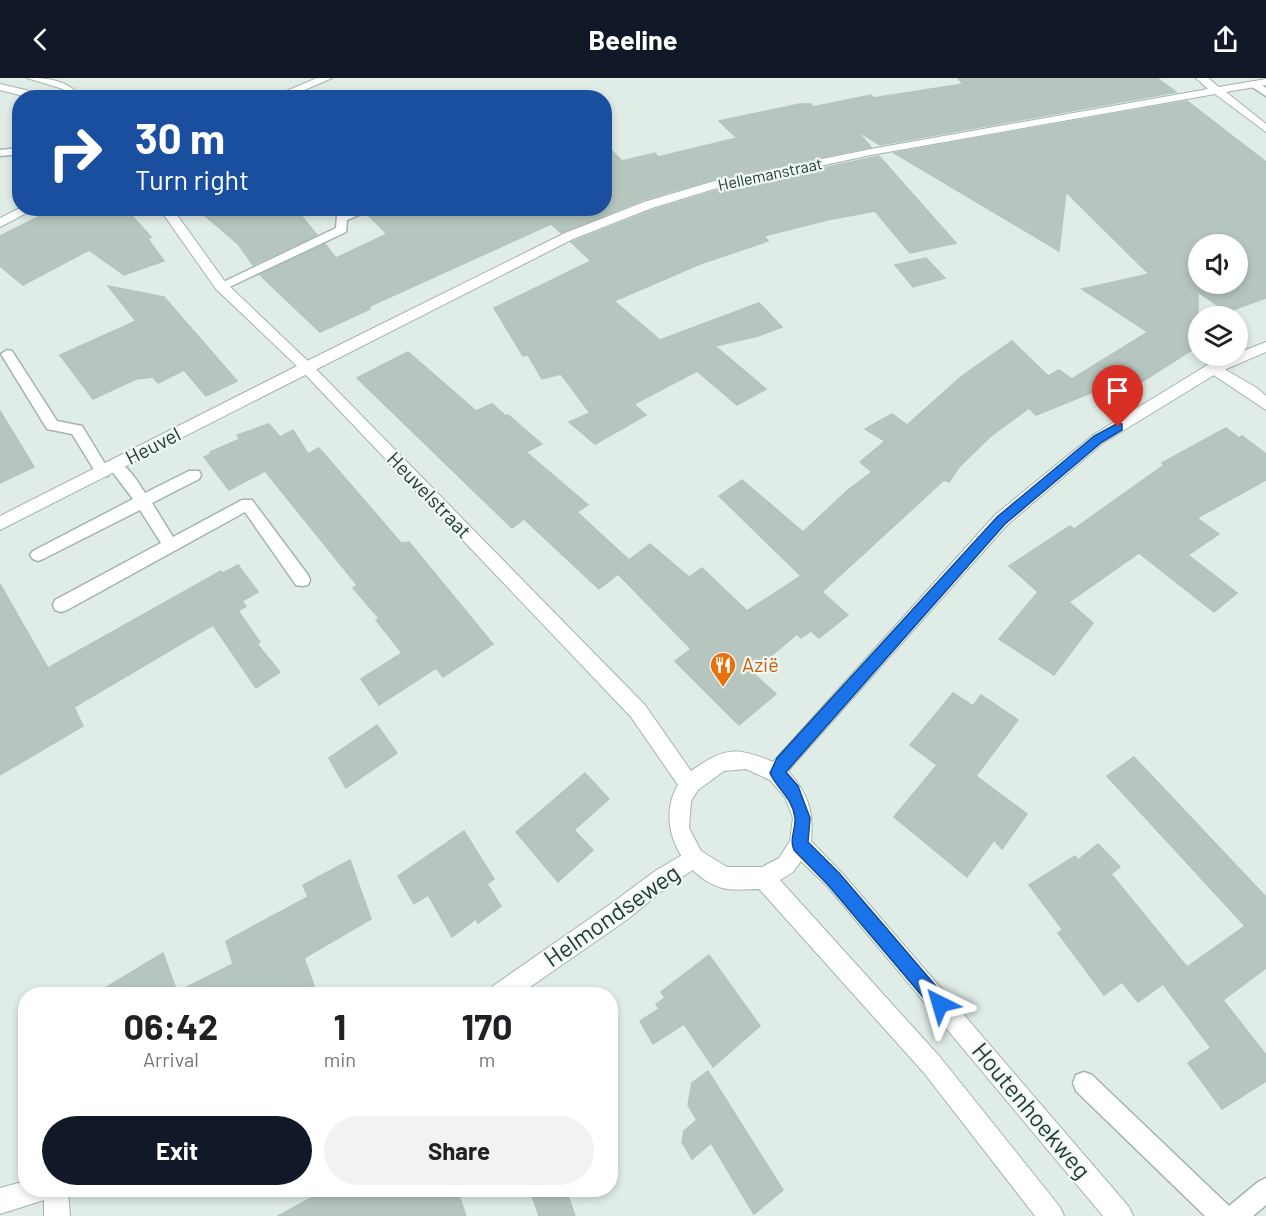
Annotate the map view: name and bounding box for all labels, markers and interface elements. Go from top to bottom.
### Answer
icon: back [24,23,57,56]
text: Beeline [588,23,678,55]
icon: share [1209,23,1242,56]
text: 30 m [135,112,225,162]
icon: right [36,114,114,192]
street label: Hellemanstraat [716,153,824,194]
text: Turn right [135,163,249,195]
map controls [1188,234,1248,366]
button: sound [1188,234,1248,294]
button: layers [1188,306,1248,366]
pin [1092,365,1143,427]
icon: arrive [1101,374,1134,407]
street label: Heuvel [121,421,184,469]
street label: Heuvelstraat [383,446,477,542]
restaurant icon: Azië [708,650,738,688]
place label: Azië [742,652,779,676]
street label: Helmondseweg [538,857,685,972]
position arrow [908,972,972,1036]
text: 06:42 [123,1004,218,1047]
text: 1 [333,1004,346,1047]
text: 170 [461,1004,513,1047]
street label: Houtenhoekweg [967,1036,1098,1184]
text: Arrival [143,1047,199,1071]
text: min [324,1047,356,1071]
text: m [479,1047,495,1071]
button: Exit [42,1116,312,1185]
button: Share [324,1116,594,1185]

